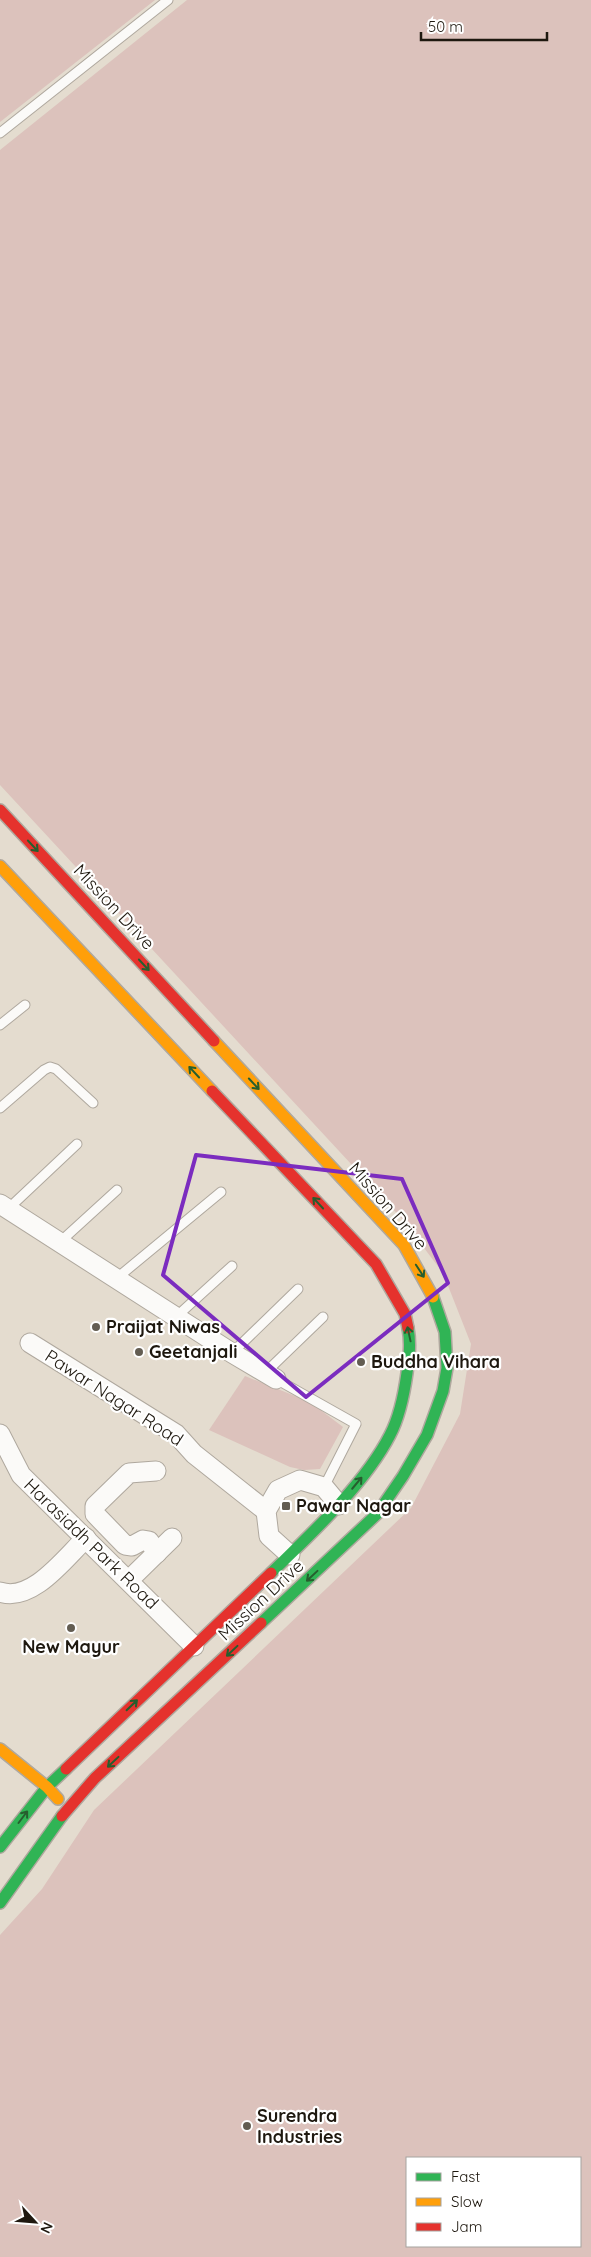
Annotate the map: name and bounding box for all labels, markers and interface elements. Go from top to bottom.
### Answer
scale bar [421,10,547,42]
text: 50 m [428,17,463,36]
one-way arrow [27,840,39,852]
street label: Mission Drive [69,859,160,954]
one-way arrow [138,959,150,971]
one-way arrow [188,1066,200,1078]
one-way arrow [248,1078,260,1091]
street label: Mission Drive [344,1157,433,1254]
one-way arrow [312,1196,324,1209]
one-way arrow [415,1263,425,1277]
place label: Praijat Niwas [106,1315,220,1338]
marker: Praijat Niwas [90,1321,102,1333]
one-way arrow [404,1327,413,1343]
place label: Geetanjali [149,1340,238,1363]
street label: Pawar Nagar Road [41,1344,188,1451]
marker: Geetanjali [133,1346,145,1358]
place label: Buddha Vihara [371,1350,500,1373]
marker: Buddha Vihara [355,1356,367,1368]
street label: Harasiddh Park Road [19,1473,164,1614]
one-way arrow [351,1477,362,1490]
place label: Pawar Nagar [296,1494,411,1517]
marker: Pawar Nagar [280,1500,292,1512]
street label: Mission Drive [213,1554,308,1645]
one-way arrow [306,1570,319,1582]
marker: New Mayur [65,1622,77,1634]
place label: New Mayur [22,1635,120,1658]
one-way arrow [225,1645,238,1657]
one-way arrow [126,1699,139,1711]
one-way arrow [106,1756,119,1768]
one-way arrow [18,1811,29,1824]
place label: Surendra Industries [257,2104,343,2148]
marker: Surendra Industries [241,2120,253,2132]
legend [406,2157,581,2247]
text: Fast [451,2167,480,2186]
text: Slow [451,2192,483,2211]
north arrow [10,2197,60,2247]
text: Jam [451,2217,482,2236]
text: N [36,2219,57,2236]

